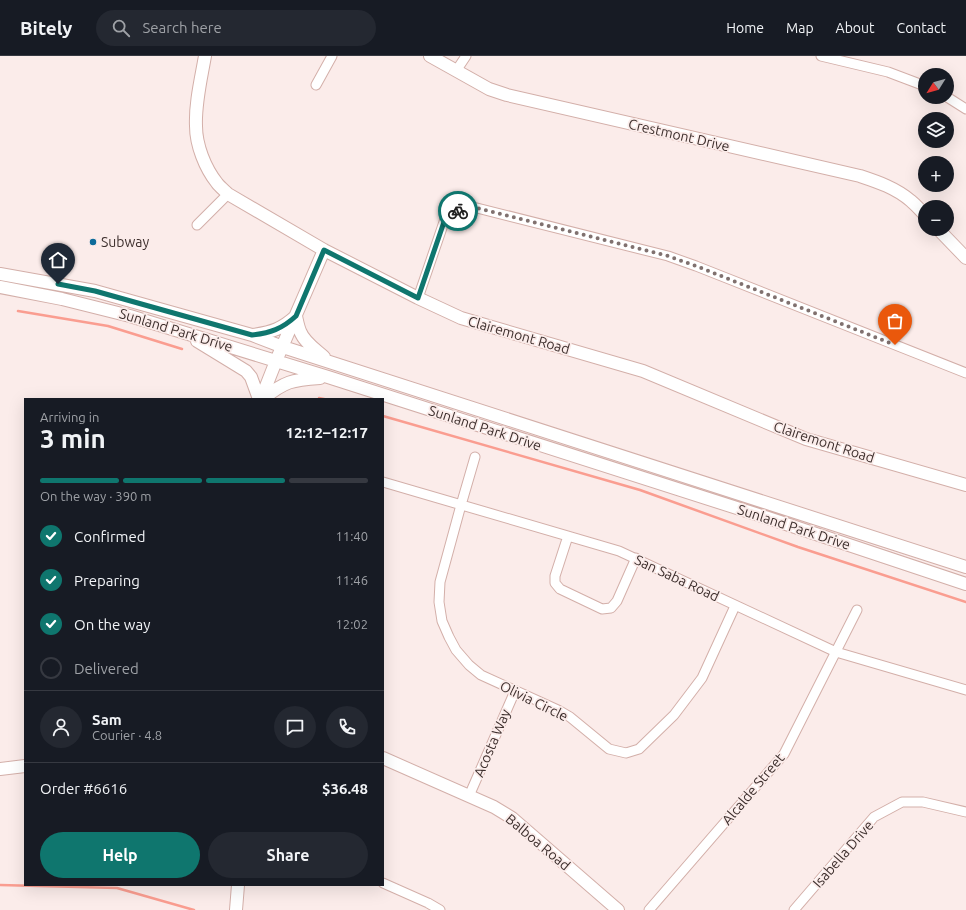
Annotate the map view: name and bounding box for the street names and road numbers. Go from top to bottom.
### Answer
street label: Crestmont Drive [627,116,731,154]
street label: Sunland Park Drive [117,305,235,355]
street label: Clairemont Road [466,313,572,357]
street label: Sunland Park Drive [427,402,543,454]
street label: Clairemont Road [772,418,876,466]
street label: Sunland Park Drive [736,501,852,553]
street label: San Saba Road [632,551,722,605]
street label: Olivia Circle [497,678,571,724]
street label: Acosta Way [471,706,514,779]
street label: Alcalde Street [718,750,788,828]
street label: Balboa Road [503,811,573,873]
street label: Isabella Drive [810,817,876,891]

